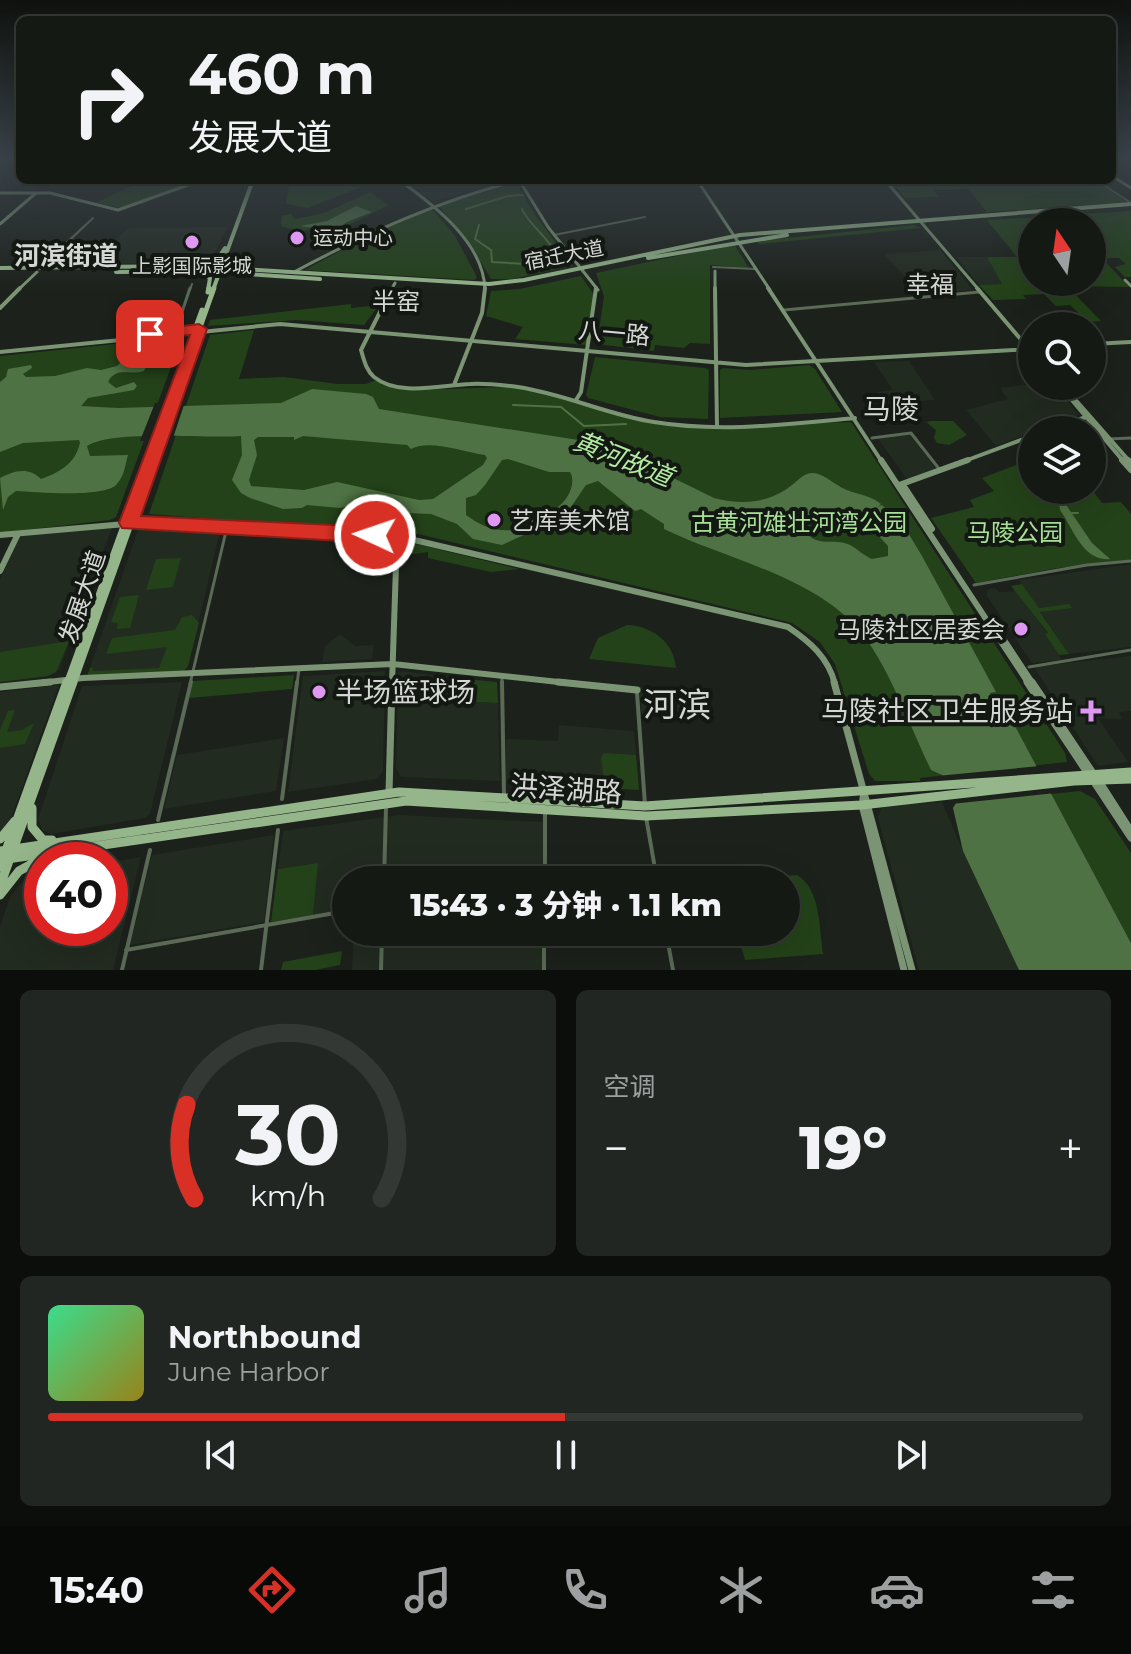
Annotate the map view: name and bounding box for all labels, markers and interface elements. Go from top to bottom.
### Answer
text: 460 m [188,40,375,108]
icon: right [56,48,160,152]
text: 发展大道 [188,115,332,159]
north arrow [1018,208,1106,296]
map controls [1018,208,1106,504]
place label: 运动中心 [313,226,393,250]
marker: 运动中心 [288,229,306,247]
marker: 上影国际影城 [183,233,201,251]
street label: 宿迁大道 [522,236,606,274]
district label: 河滨街道 [14,240,118,272]
place label: 上影国际影城 [132,254,252,278]
district label: 幸福 [906,270,954,299]
district label: 半窑 [372,287,420,316]
pin [116,300,184,368]
icon: arrive [128,312,172,356]
button: search [1018,312,1106,400]
street label: 八一路 [577,315,651,351]
district label: 马陵 [863,392,919,426]
button: layers [1018,416,1106,504]
water label: 黄河故道 [569,425,681,495]
position arrow [333,493,417,577]
place label: 艺库美术馆 [510,506,630,535]
park label: 古黄河雄壮河湾公园 [691,508,907,537]
marker: 艺库美术馆 [485,511,503,529]
park label: 马陵公园 [967,518,1063,547]
street label: 发展大道 [53,547,111,647]
place label: 马陵社区居委会 [837,615,1005,644]
marker: 马陵社区居委会 [1012,620,1030,638]
place label: 半场篮球场 [335,675,475,709]
marker: 半场篮球场 [310,683,328,701]
district label: 河滨 [643,684,711,726]
place label: 马陵社区卫生服务站 [821,694,1073,728]
marker: 马陵社区卫生服务站 [1080,700,1102,722]
street label: 洪泽湖路 [509,768,623,810]
speed limit sign: 40 [24,842,128,946]
text: 15:43 · 3 分钟 · 1.1 km [410,887,722,924]
text: 空调 [604,1071,656,1103]
text: 30 [234,1084,341,1186]
text: 19° [799,1111,887,1184]
text: − [604,1121,629,1175]
text: + [1058,1121,1083,1175]
text: km/h [250,1178,326,1213]
text: Northbound [168,1319,362,1356]
text: June Harbor [168,1356,330,1388]
icon: previous [199,1433,243,1477]
icon: pause [544,1433,588,1477]
icon: next [889,1433,933,1477]
icon: directions [244,1562,300,1618]
icon: music [400,1562,456,1618]
icon: phone [557,1562,613,1618]
icon: climate [713,1562,769,1618]
icon: car [869,1562,925,1618]
icon: filters [1025,1562,1081,1618]
text: 15:40 [50,1568,144,1612]

